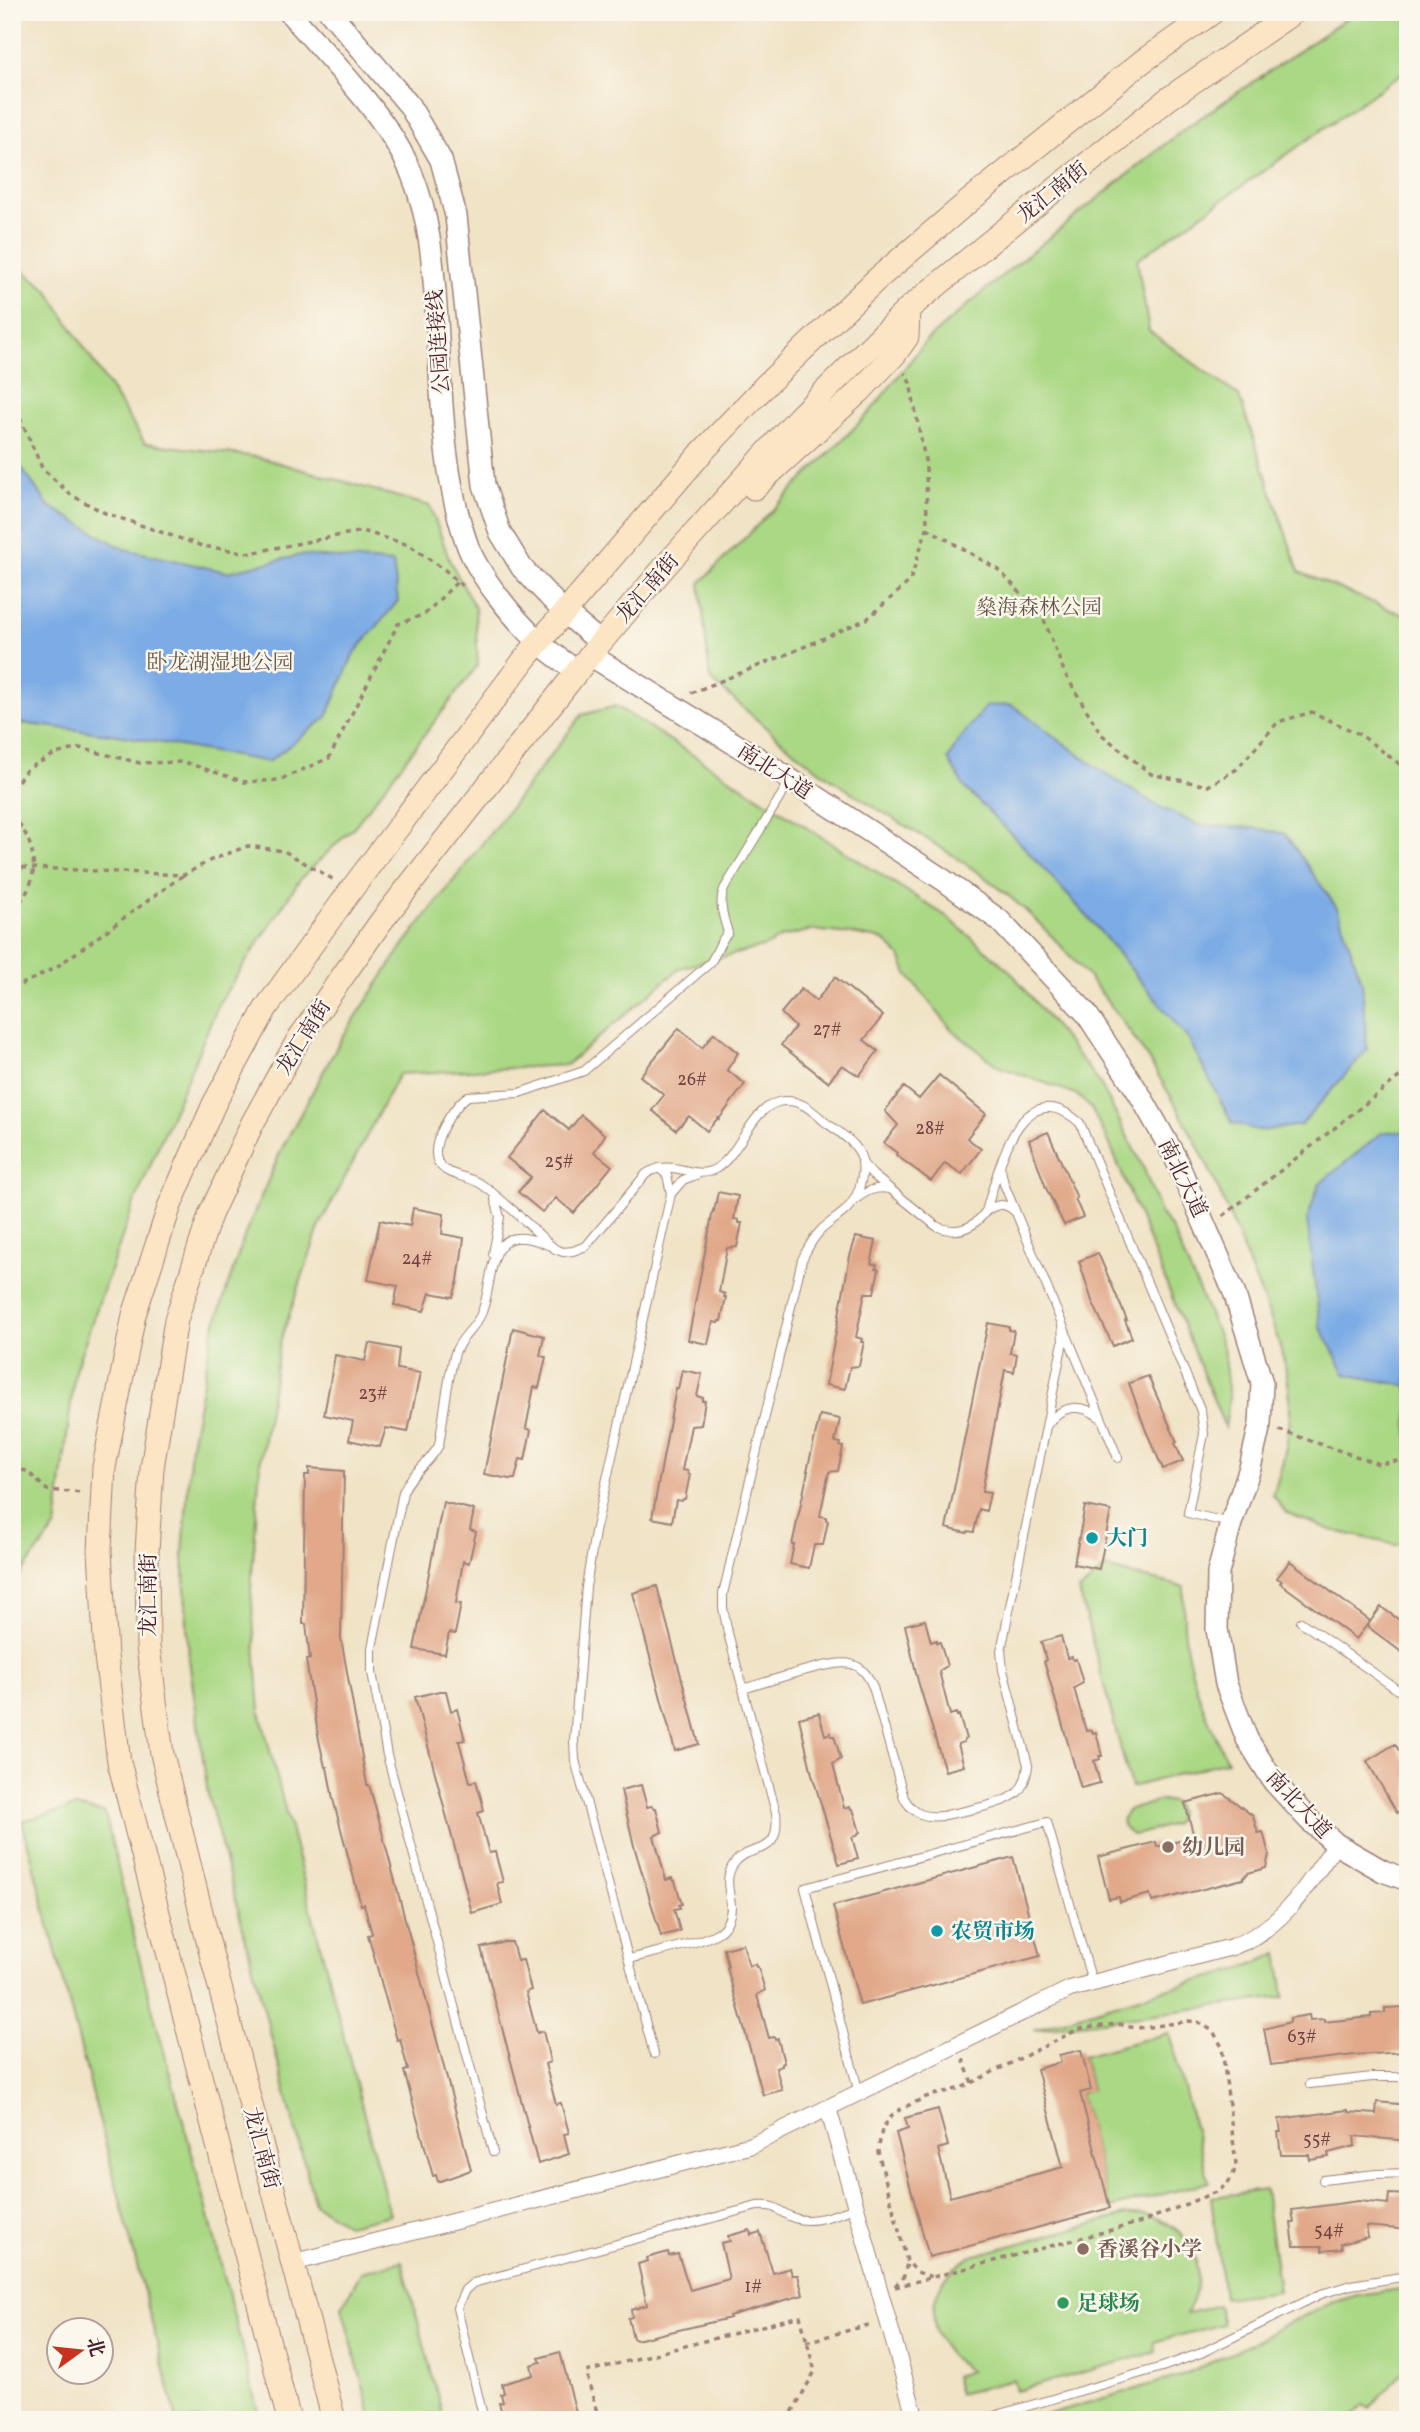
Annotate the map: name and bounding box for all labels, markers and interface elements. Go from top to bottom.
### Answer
street label: 龙汇南街 [1011,155,1095,231]
street label: 公园连接线 [421,289,458,395]
street label: 龙汇南街 [610,548,687,630]
park label: 燊海森林公园 [976,594,1102,623]
park label: 卧龙湖湿地公园 [147,649,294,678]
street label: 南北大道 [731,737,817,807]
street label: 龙汇南街 [270,994,339,1081]
house number: 27# [813,1018,842,1043]
house number: 26# [677,1068,707,1093]
house number: 28# [915,1117,945,1142]
street label: 南北大道 [1150,1135,1213,1223]
house number: 25# [545,1150,574,1175]
house number: 24# [402,1247,433,1272]
house number: 23# [358,1382,388,1407]
place label: 大门 [1106,1525,1148,1554]
marker: 大门 [1084,1530,1100,1546]
street label: 龙汇南街 [135,1553,164,1637]
street label: 南北大道 [1259,1764,1337,1846]
place label: 幼儿园 [1182,1834,1245,1863]
marker: 幼儿园 [1160,1839,1176,1855]
place label: 农贸市场 [951,1918,1035,1947]
marker: 农贸市场 [929,1923,945,1939]
house number: 63# [1288,2025,1317,2050]
street label: 龙汇南街 [236,2104,285,2193]
house number: 55# [1303,2128,1331,2153]
house number: 54# [1314,2219,1344,2244]
place label: 香溪谷小学 [1097,2236,1202,2265]
marker: 香溪谷小学 [1075,2241,1091,2257]
house number: 1# [744,2275,762,2300]
place label: 足球场 [1077,2290,1140,2319]
marker: 足球场 [1055,2295,1071,2311]
north arrow [46,2316,116,2386]
text: 北 [79,2335,110,2360]

